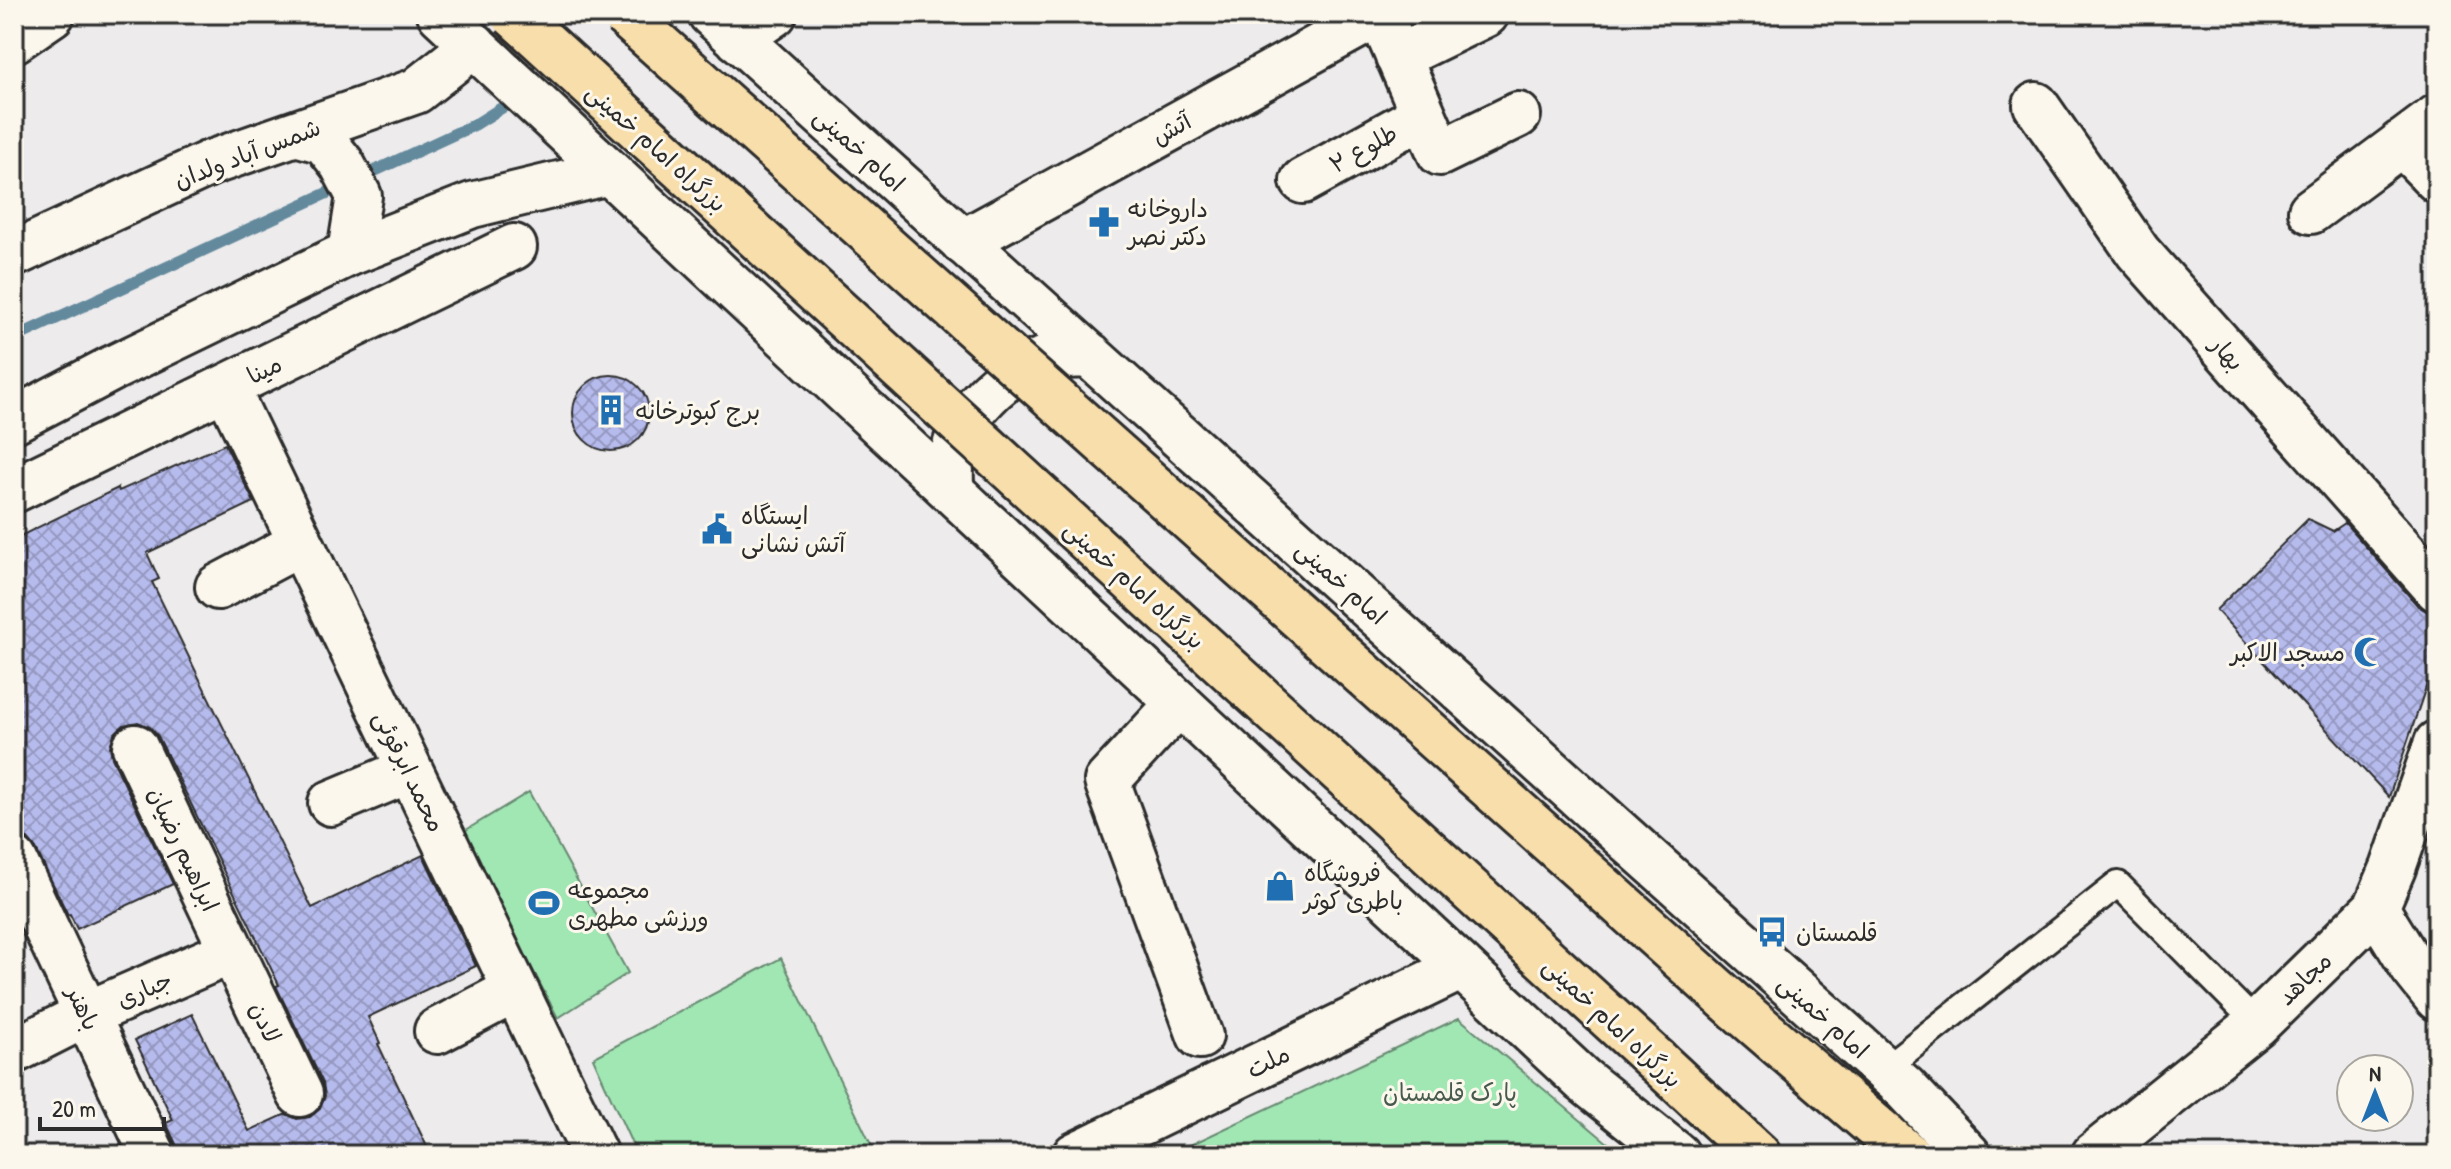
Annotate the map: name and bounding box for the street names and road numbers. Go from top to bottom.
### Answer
street label: بزرگراه امام خمینی [578,75,734,221]
street label: امام خمینی [806,100,912,201]
street label: آتش [1146,104,1197,152]
street label: شمس آباد ولدان [169,110,325,196]
street label: طلوع ۲ [1323,116,1404,182]
street label: بهار [2203,327,2252,377]
street label: مینا [241,347,287,391]
street label: بزرگراه امام خمینی [1056,512,1212,658]
street label: امام خمینی [1288,533,1394,634]
street label: محمد ابرقوئی [367,705,453,837]
street label: ابراهیم رضیان [138,782,227,918]
street label: مجاهد [2270,944,2338,1012]
street label: بزرگراه امام خمینی [1535,949,1689,1097]
street label: جباری [111,963,177,1015]
street label: امام خمینی [1770,967,1876,1068]
street label: باهنر [59,979,108,1035]
street label: لادن [243,996,289,1048]
street label: ملت [1241,1037,1295,1085]

